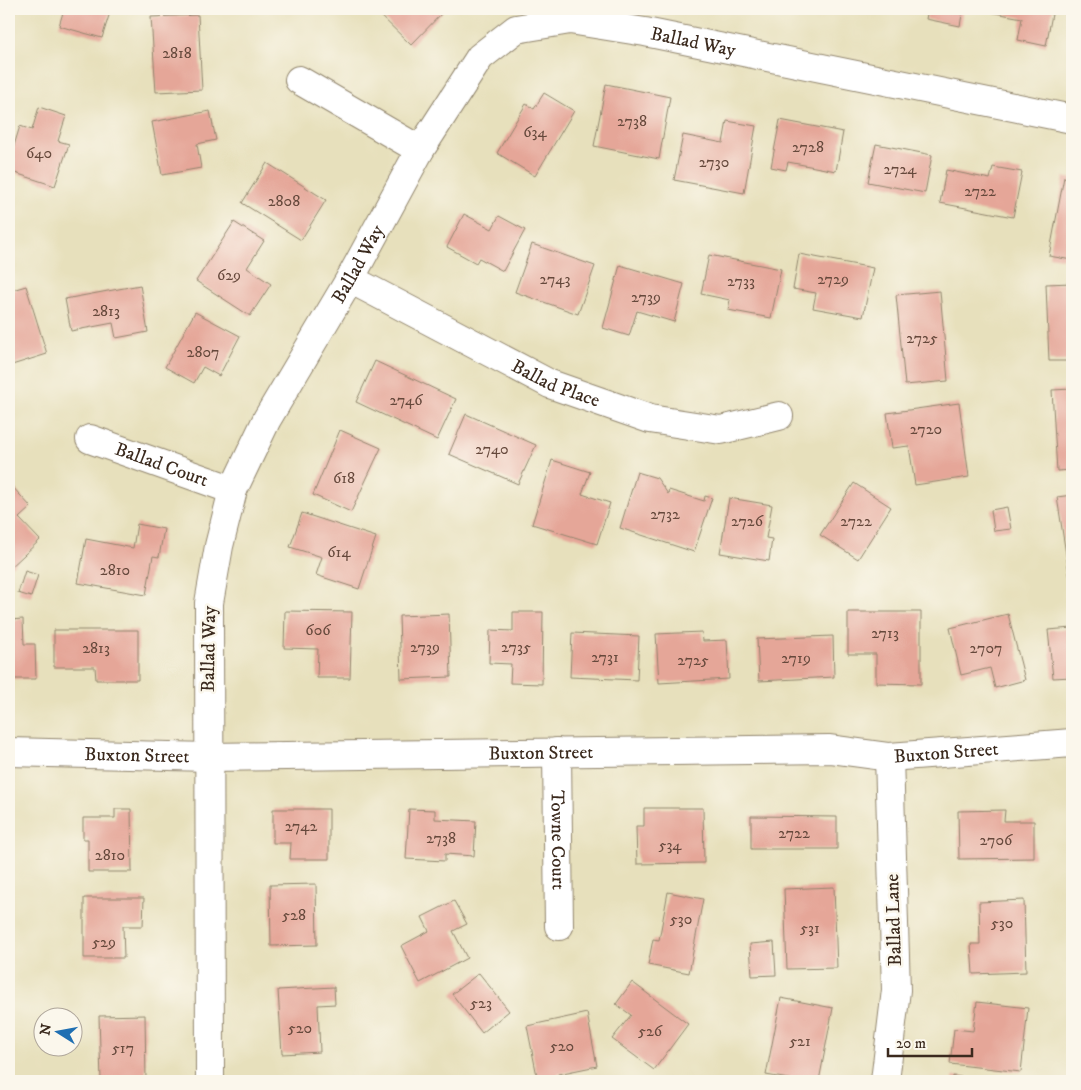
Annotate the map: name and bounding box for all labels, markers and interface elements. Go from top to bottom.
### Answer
street label: Ballad Way [649,22,739,62]
house number: 2818 [162,43,192,63]
house number: 2738 [617,111,647,131]
house number: 634 [523,122,548,142]
house number: 2728 [792,137,824,157]
house number: 640 [26,143,52,163]
house number: 2730 [699,152,729,172]
house number: 2724 [884,159,917,179]
house number: 2722 [964,181,996,201]
house number: 2808 [268,191,300,211]
street label: Ballad Way [327,220,389,307]
house number: 629 [217,265,241,285]
house number: 2743 [540,269,570,289]
house number: 2729 [817,269,849,289]
house number: 2733 [727,271,755,291]
house number: 2739 [631,287,661,307]
house number: 2813 [92,301,120,321]
house number: 2725 [906,328,938,348]
house number: 2807 [187,342,219,362]
street label: Ballad Place [508,354,603,412]
house number: 2746 [389,390,423,410]
house number: 2720 [910,419,942,439]
street label: Ballad Court [112,437,211,492]
house number: 2740 [475,439,509,459]
house number: 618 [333,468,355,488]
house number: 2732 [650,504,680,524]
house number: 2726 [731,511,764,531]
house number: 2722 [840,511,872,531]
house number: 614 [327,542,351,562]
house number: 2810 [100,560,130,580]
street label: Ballad Way [197,605,221,692]
house number: 606 [305,620,331,640]
house number: 2713 [871,623,899,643]
house number: 2739 [410,637,440,657]
house number: 2735 [501,637,531,657]
house number: 2813 [82,638,110,658]
house number: 2707 [970,638,1002,658]
house number: 2731 [591,647,619,667]
house number: 2719 [781,648,811,668]
house number: 2725 [677,650,709,670]
street label: Buxton Street [893,737,999,768]
street label: Buxton Street [488,741,594,765]
street label: Buxton Street [84,742,190,768]
street label: Towne Court [546,790,570,890]
house number: 2742 [285,816,317,836]
house number: 2722 [778,823,810,843]
house number: 2738 [426,828,456,848]
house number: 2706 [980,830,1013,850]
house number: 534 [658,835,682,855]
house number: 2810 [95,845,125,865]
street label: Ballad Lane [881,873,907,967]
house number: 528 [282,905,306,925]
house number: 530 [670,909,692,929]
house number: 530 [991,913,1013,933]
house number: 531 [800,918,820,938]
house number: 529 [92,932,116,952]
house number: 523 [470,993,492,1013]
north arrow [32,1008,82,1058]
house number: 520 [288,1018,312,1038]
house number: 526 [638,1021,663,1041]
text: N [36,1022,56,1037]
scale bar [888,1025,972,1057]
house number: 521 [789,1031,811,1051]
text: 20 m [896,1034,926,1053]
house number: 520 [550,1036,574,1056]
house number: 517 [112,1038,134,1058]

